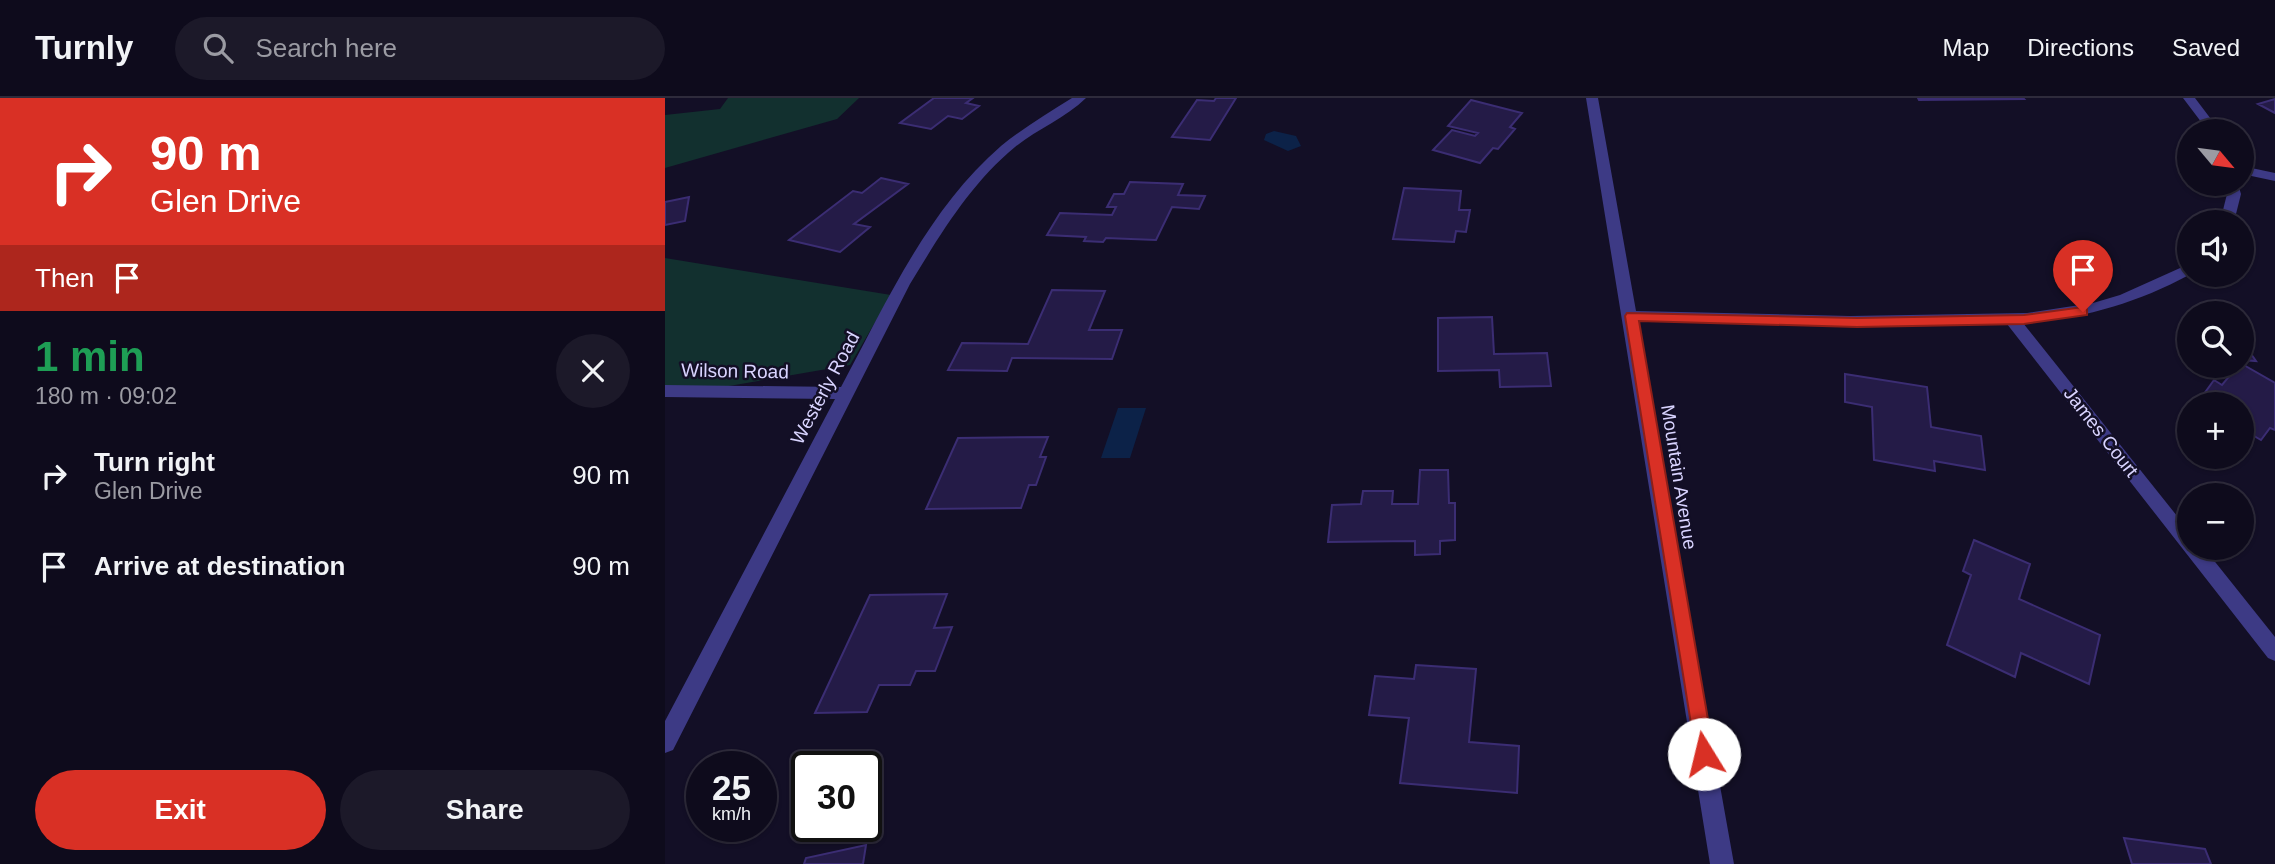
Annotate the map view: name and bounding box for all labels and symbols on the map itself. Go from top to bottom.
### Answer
north arrow [2177,119,2254,196]
pin [2053,240,2113,312]
street label: Westerly Road [787,328,863,448]
street label: Wilson Road [681,360,789,382]
street label: James Court [2060,383,2143,481]
street label: Mountain Avenue [1657,403,1701,551]
position arrow [1667,717,1741,791]
speed limit sign: 30 [791,751,882,842]

